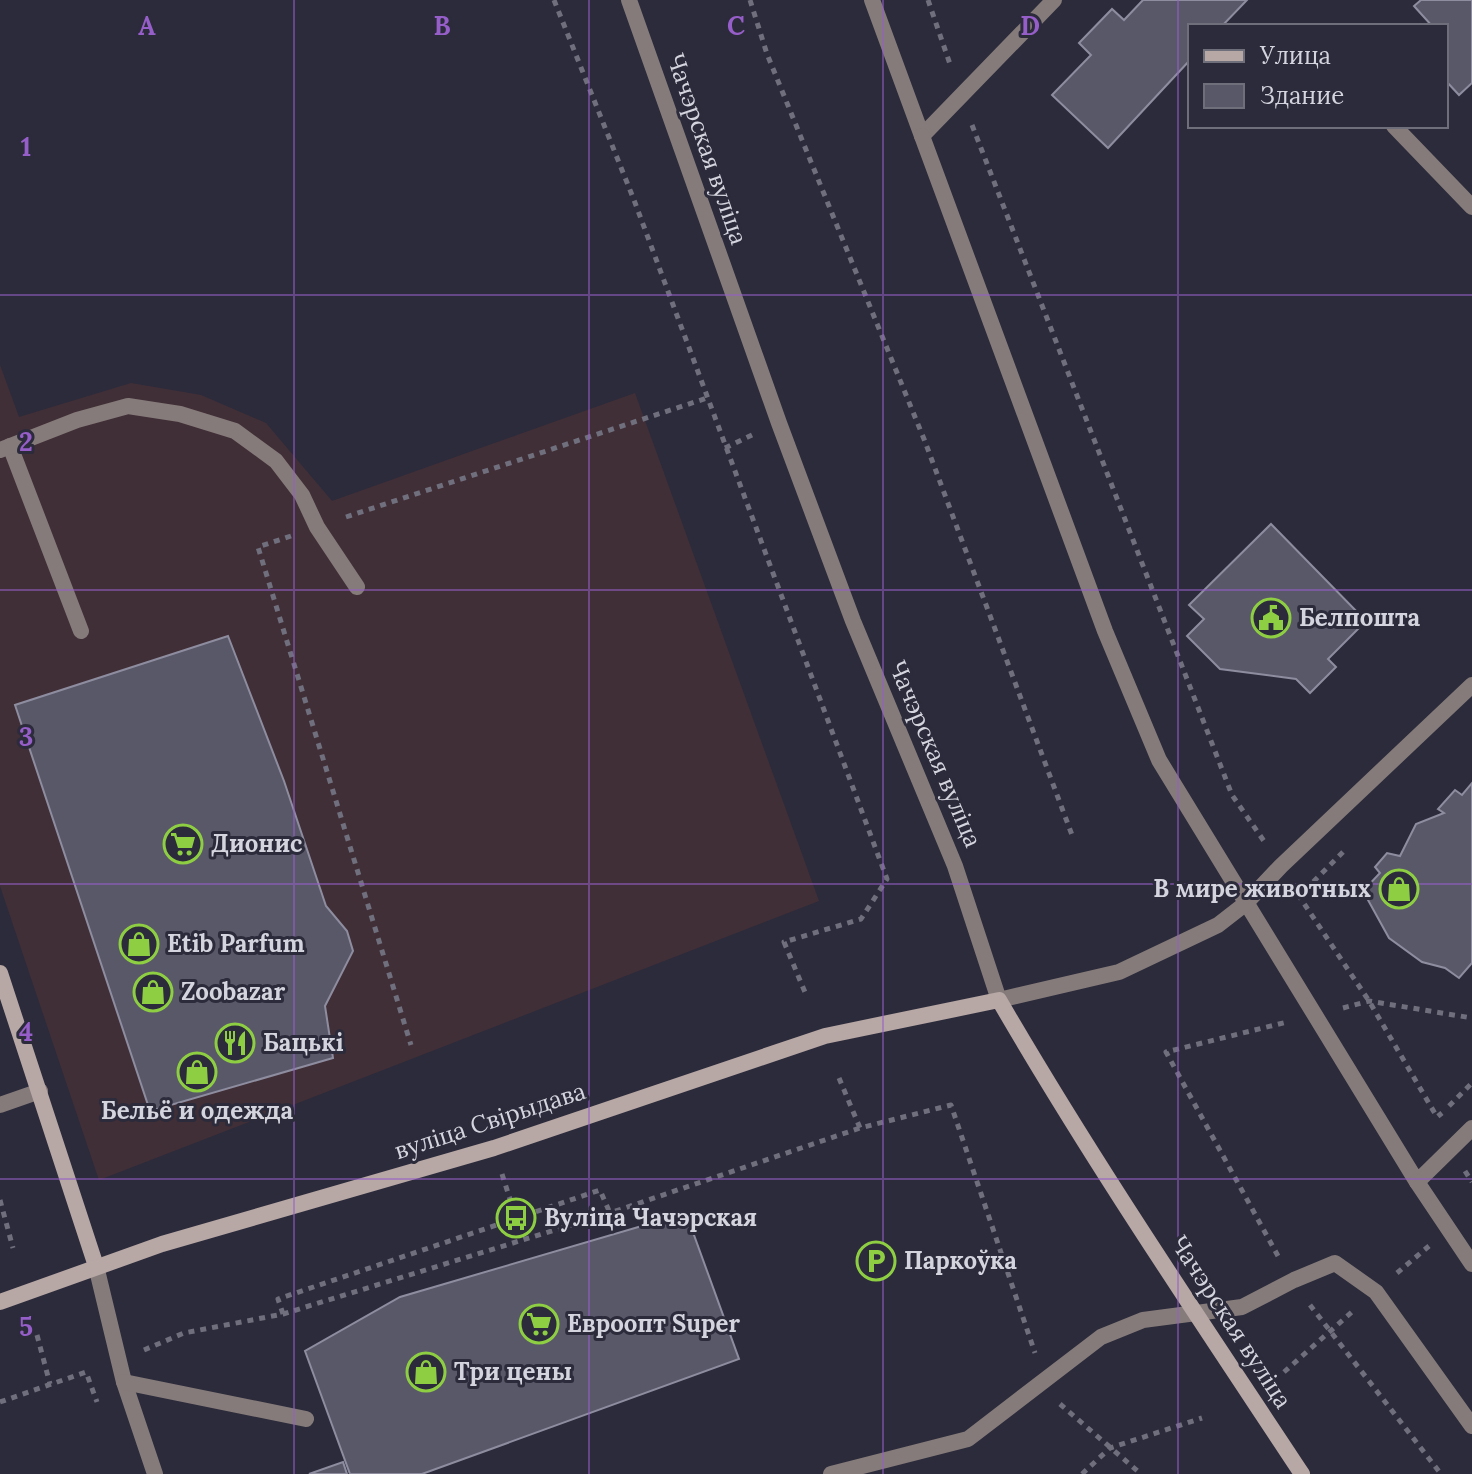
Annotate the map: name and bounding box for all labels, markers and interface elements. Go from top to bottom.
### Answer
text: A [138,9,156,42]
text: B [433,9,451,42]
text: C [727,9,745,42]
text: D [1020,9,1040,42]
legend [1188,24,1448,128]
text: Улица [1259,40,1331,71]
street label: Чачэрская вуліца [660,49,755,249]
text: Здание [1260,80,1344,111]
text: 1 [21,130,31,163]
text: 2 [19,425,33,458]
public building icon: Белпошта [1250,597,1292,639]
place label: Белпошта [1299,602,1421,633]
street label: Чачэрская вуліца [882,656,989,852]
text: 3 [19,720,33,753]
supermarket icon: Дионис [162,823,204,865]
place label: Дионис [211,828,303,859]
shop icon: В мире животных [1378,868,1420,910]
place label: В мире животных [1153,873,1371,904]
shop icon: Etib Parfum [118,923,160,965]
place label: Etib Parfum [167,928,305,959]
shop icon: Zoobazar [132,971,174,1013]
place label: Zoobazar [181,976,286,1007]
text: 4 [19,1015,33,1048]
restaurant icon: Бацькі [214,1022,256,1064]
place label: Бацькі [263,1027,344,1058]
shop icon: Бельё и одежда [176,1051,218,1093]
street label: вуліца Свірыдава [390,1075,589,1166]
place label: Бельё и одежда [101,1095,294,1126]
bus stop icon: Вуліца Чачэрская [495,1197,537,1239]
place label: Вуліца Чачэрская [544,1202,757,1233]
street label: Чачэрская вуліца [1164,1229,1299,1414]
parking icon: Паркоўка [855,1240,897,1282]
place label: Паркоўка [904,1245,1017,1276]
supermarket icon: Евроопт Super [518,1303,560,1345]
place label: Евроопт Super [567,1308,740,1339]
text: 5 [19,1310,33,1343]
shop icon: Три цены [405,1351,447,1393]
place label: Три цены [454,1356,572,1387]

